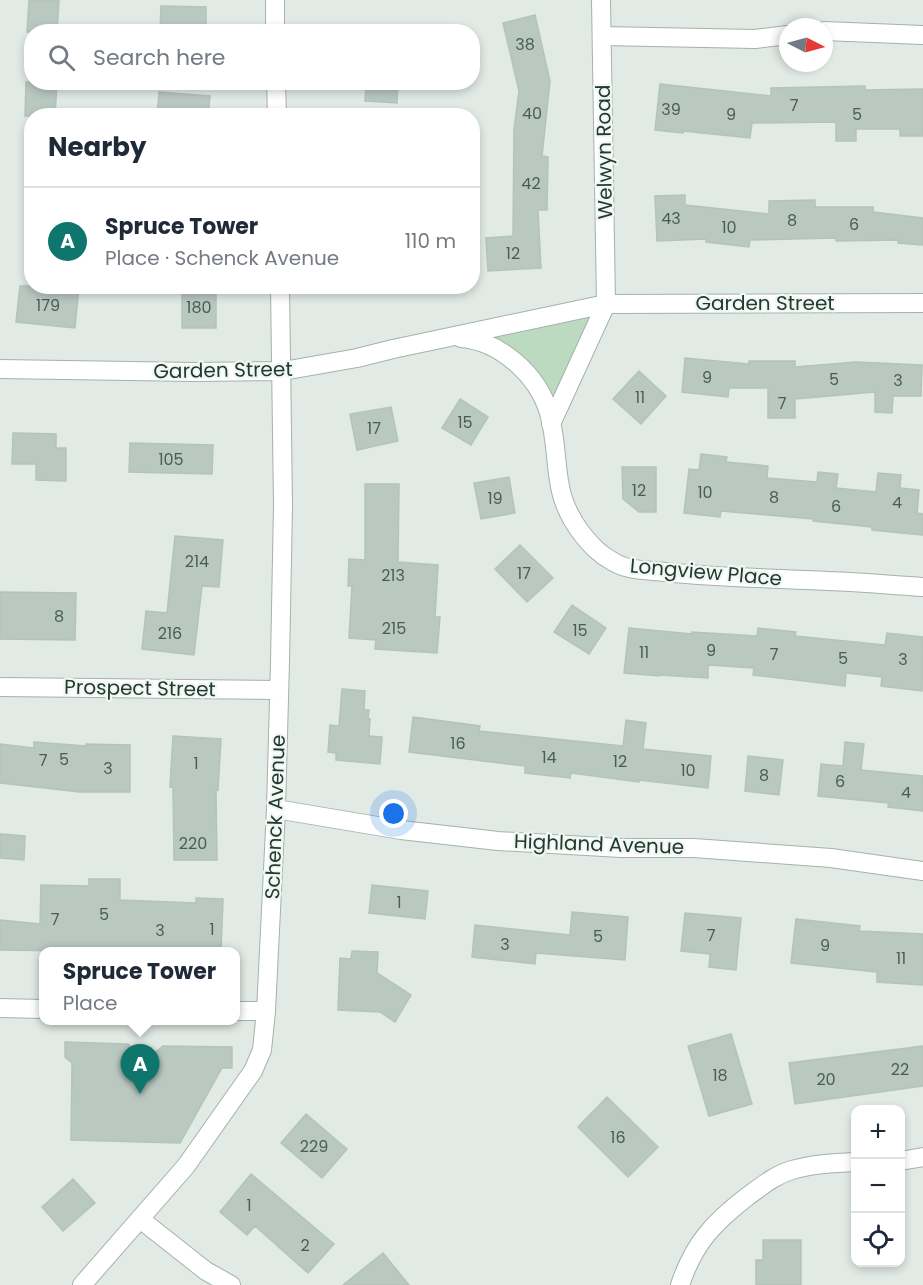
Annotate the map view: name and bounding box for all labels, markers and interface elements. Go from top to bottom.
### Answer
north arrow [779,18,833,72]
search box [24,24,480,90]
house number: 38 [515,33,535,56]
icon: search [45,41,78,74]
text: Search here [93,42,226,73]
street label: Welwyn Road [589,84,619,220]
house number: 7 [790,94,799,117]
house number: 39 [661,98,681,121]
house number: 40 [522,102,542,125]
house number: 9 [726,103,736,126]
house number: 5 [852,103,862,126]
text: Nearby [48,129,146,165]
house number: 42 [521,172,541,195]
house number: 43 [661,207,681,230]
house number: 8 [787,209,797,232]
text: Spruce Tower [105,211,258,242]
house number: 6 [849,213,859,236]
house number: 10 [721,216,737,239]
text: A [60,227,75,255]
text: 110 m [405,227,456,255]
house number: 12 [506,242,520,265]
text: Place · Schenck Avenue [105,244,339,272]
street label: Garden Street [695,289,835,317]
house number: 179 [36,294,60,317]
house number: 180 [186,296,212,319]
street label: Garden Street [153,355,293,385]
house number: 9 [702,366,712,389]
house number: 5 [829,368,839,391]
house number: 3 [893,369,903,392]
house number: 11 [635,386,645,409]
house number: 7 [778,392,787,415]
house number: 15 [457,411,473,434]
house number: 17 [367,417,381,440]
house number: 105 [158,448,184,471]
house number: 12 [632,479,646,502]
house number: 10 [697,481,713,504]
house number: 8 [769,486,779,509]
house number: 19 [487,487,503,510]
house number: 4 [892,491,902,514]
house number: 6 [831,495,841,518]
house number: 214 [185,550,209,573]
street label: Longview Place [629,551,783,593]
house number: 17 [517,562,531,585]
house number: 213 [381,564,405,587]
house number: 8 [54,605,64,628]
house number: 215 [382,617,406,640]
house number: 15 [572,619,588,642]
house number: 216 [158,622,182,645]
house number: 9 [706,639,716,662]
house number: 11 [639,641,649,664]
house number: 7 [770,643,779,666]
house number: 5 [838,647,848,670]
house number: 3 [898,648,908,671]
street label: Prospect Street [64,673,216,703]
house number: 16 [450,732,466,755]
street label: Schenck Avenue [258,734,292,900]
house number: 14 [541,746,557,769]
house number: 5 [59,748,69,771]
house number: 7 [39,749,48,772]
house number: 12 [613,750,627,773]
house number: 1 [193,752,199,775]
house number: 3 [103,757,113,780]
house number: 10 [680,759,696,782]
house number: 8 [759,764,769,787]
house number: 6 [835,770,845,793]
house number: 4 [901,781,911,804]
your location [379,799,408,828]
street label: Highland Avenue [513,827,685,861]
house number: 220 [179,832,207,855]
house number: 1 [396,891,402,914]
house number: 5 [99,903,109,926]
house number: 7 [51,908,60,931]
house number: 1 [209,918,215,941]
house number: 3 [155,919,165,942]
house number: 7 [707,924,716,947]
house number: 5 [593,925,603,948]
house number: 3 [500,933,510,956]
house number: 9 [820,934,830,957]
popup [39,947,240,1025]
house number: 11 [896,947,906,970]
text: Spruce Tower [63,956,216,987]
text: Place [63,989,117,1017]
pin: A [120,1044,160,1094]
house number: 22 [891,1058,909,1081]
house number: 18 [712,1064,728,1087]
house number: 20 [816,1068,836,1091]
map controls [851,1105,905,1267]
button: + [851,1105,905,1159]
house number: 16 [610,1126,626,1149]
house number: 229 [300,1135,328,1158]
button: − [851,1159,905,1213]
house number: 1 [246,1194,252,1217]
button: locate [851,1213,905,1267]
house number: 2 [300,1234,310,1257]

